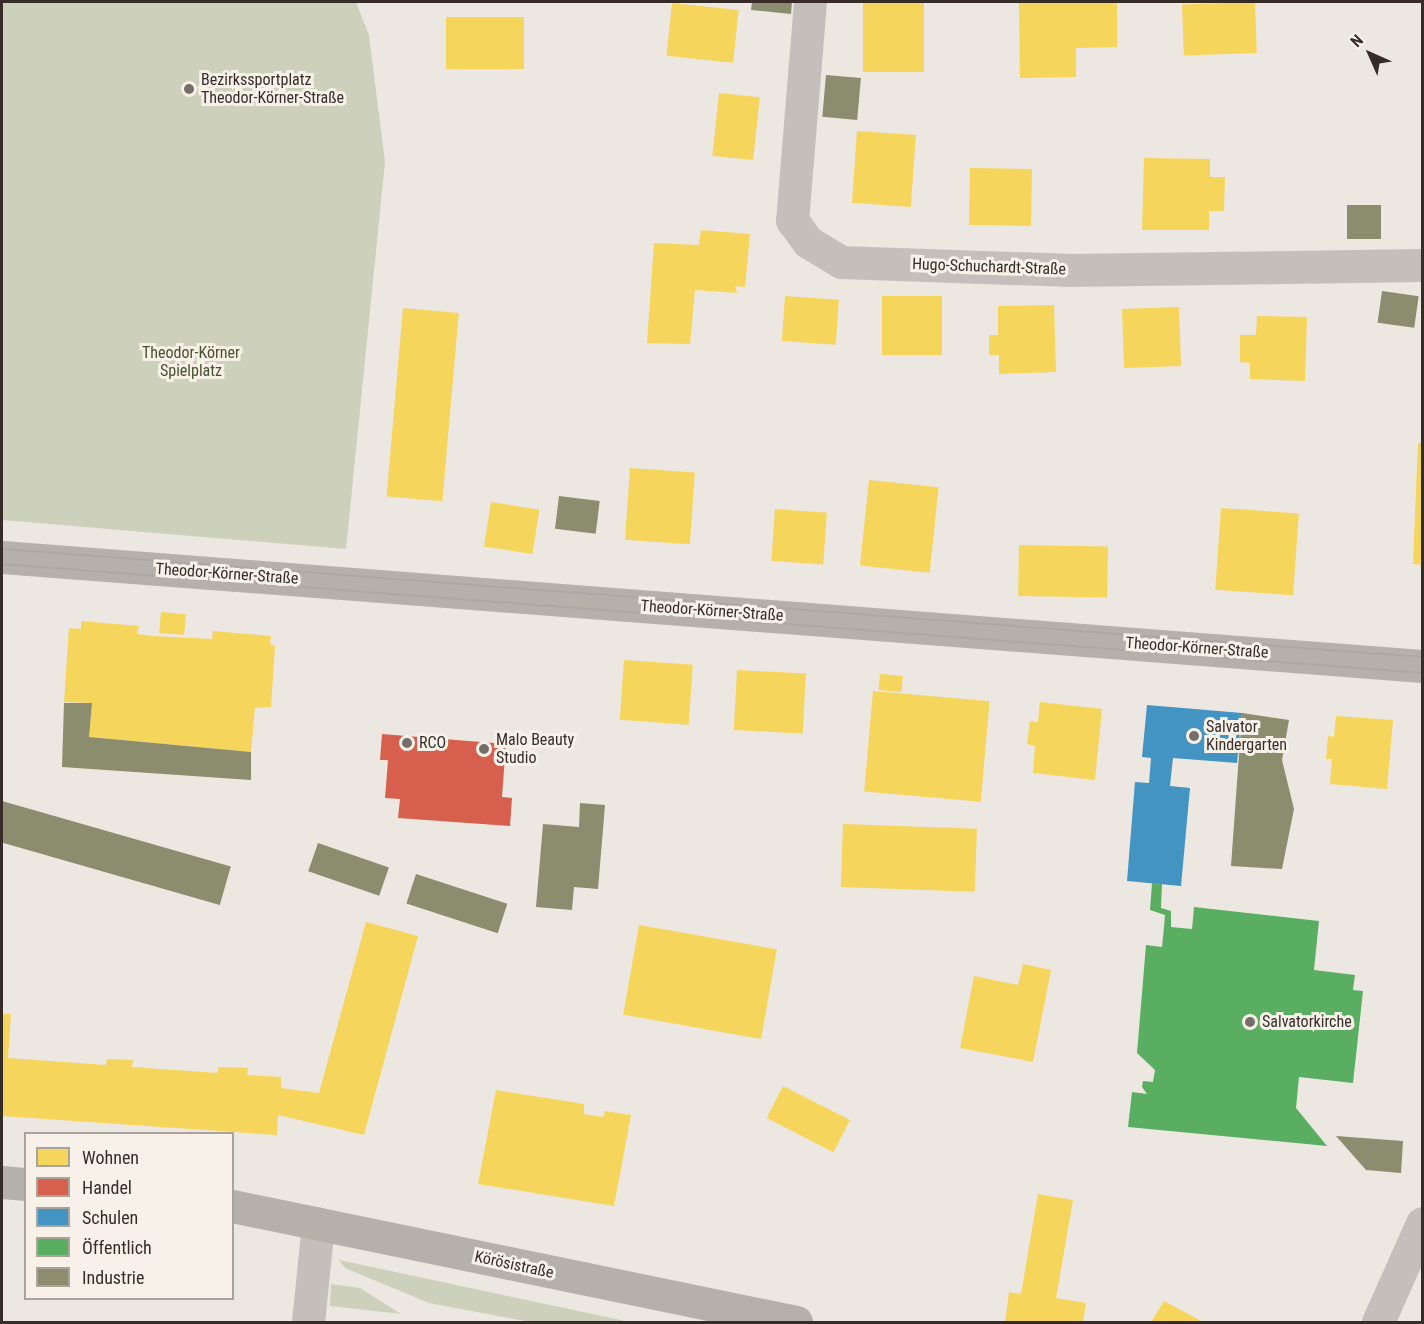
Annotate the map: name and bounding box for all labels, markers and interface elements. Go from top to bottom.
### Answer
north arrow [1340,24,1400,84]
text: N [1347,31,1367,51]
place label: Bezirkssportplatz Theodor-Körner-Straße [201,70,344,108]
marker: Bezirkssportplatz Theodor-Körner-Straße [182,82,196,96]
street label: Hugo-Schuchardt-Straße [912,255,1066,279]
park label: Theodor-Körner Spielplatz [142,343,240,381]
street label: Theodor-Körner-Straße [155,559,299,589]
street label: Theodor-Körner-Straße [640,596,784,626]
street label: Theodor-Körner-Straße [1125,633,1269,663]
place label: Salvator Kindergarten [1206,717,1287,755]
marker: Salvator Kindergarten [1187,729,1201,743]
place label: Malo Beauty Studio [496,730,574,768]
place label: RCO [419,733,446,753]
marker: RCO [400,736,414,750]
marker: Malo Beauty Studio [477,742,491,756]
place label: Salvatorkirche [1262,1012,1352,1032]
marker: Salvatorkirche [1243,1015,1257,1029]
legend [24,1132,234,1300]
text: Wohnen [82,1147,139,1168]
text: Handel [82,1177,132,1198]
text: Schulen [82,1207,138,1228]
text: Öffentlich [82,1237,152,1258]
street label: Körösistraße [473,1247,555,1283]
text: Industrie [82,1267,144,1288]

